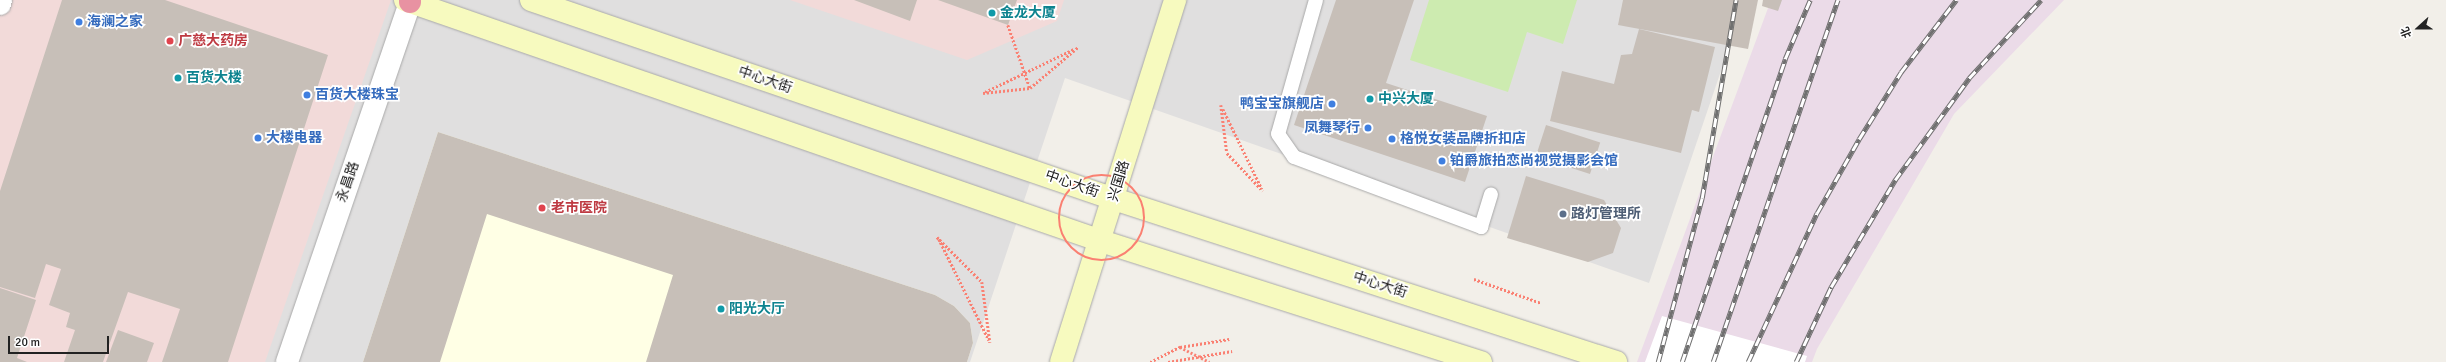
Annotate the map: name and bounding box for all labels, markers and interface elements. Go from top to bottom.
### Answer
place label: 金龙大厦 [1000,5,1056,21]
marker: 金龙大厦 [987,8,997,18]
north arrow [2398,8,2438,48]
place label: 海澜之家 [87,14,143,30]
marker: 海澜之家 [74,17,84,27]
text: 北 [2398,25,2414,40]
place label: 广慈大药房 [178,33,248,49]
marker: 广慈大药房 [165,36,175,46]
street label: 中心大街 [736,63,794,97]
place label: 百货大楼 [186,70,242,86]
marker: 百货大楼 [173,73,183,83]
place label: 百货大楼珠宝 [315,87,399,103]
marker: 百货大楼珠宝 [302,90,312,100]
place label: 中兴大厦 [1378,91,1434,107]
marker: 中兴大厦 [1365,94,1375,104]
place label: 鸭宝宝旗舰店 [1240,96,1324,112]
marker: 鸭宝宝旗舰店 [1327,99,1337,109]
place label: 凤舞琴行 [1304,120,1360,136]
marker: 凤舞琴行 [1363,123,1373,133]
place label: 大楼电器 [266,130,322,146]
place label: 格悦女装品牌折扣店 [1400,131,1526,147]
marker: 大楼电器 [253,133,263,143]
marker: 格悦女装品牌折扣店 [1387,134,1397,144]
place label: 铂爵旅拍恋尚视觉摄影会馆 [1450,153,1618,169]
marker: 铂爵旅拍恋尚视觉摄影会馆 [1437,156,1447,166]
street label: 兴国路 [1105,158,1133,204]
street label: 永昌路 [333,159,363,205]
street label: 中心大街 [1043,167,1101,201]
place label: 老市医院 [551,200,607,216]
marker: 老市医院 [536,202,548,214]
place label: 路灯管理所 [1571,206,1641,222]
marker: 路灯管理所 [1558,209,1568,219]
street label: 中心大街 [1351,268,1409,302]
place label: 阳光大厅 [729,301,785,317]
marker: 阳光大厅 [716,304,726,314]
scale bar [10,328,111,354]
text: 20 m [15,335,40,350]

